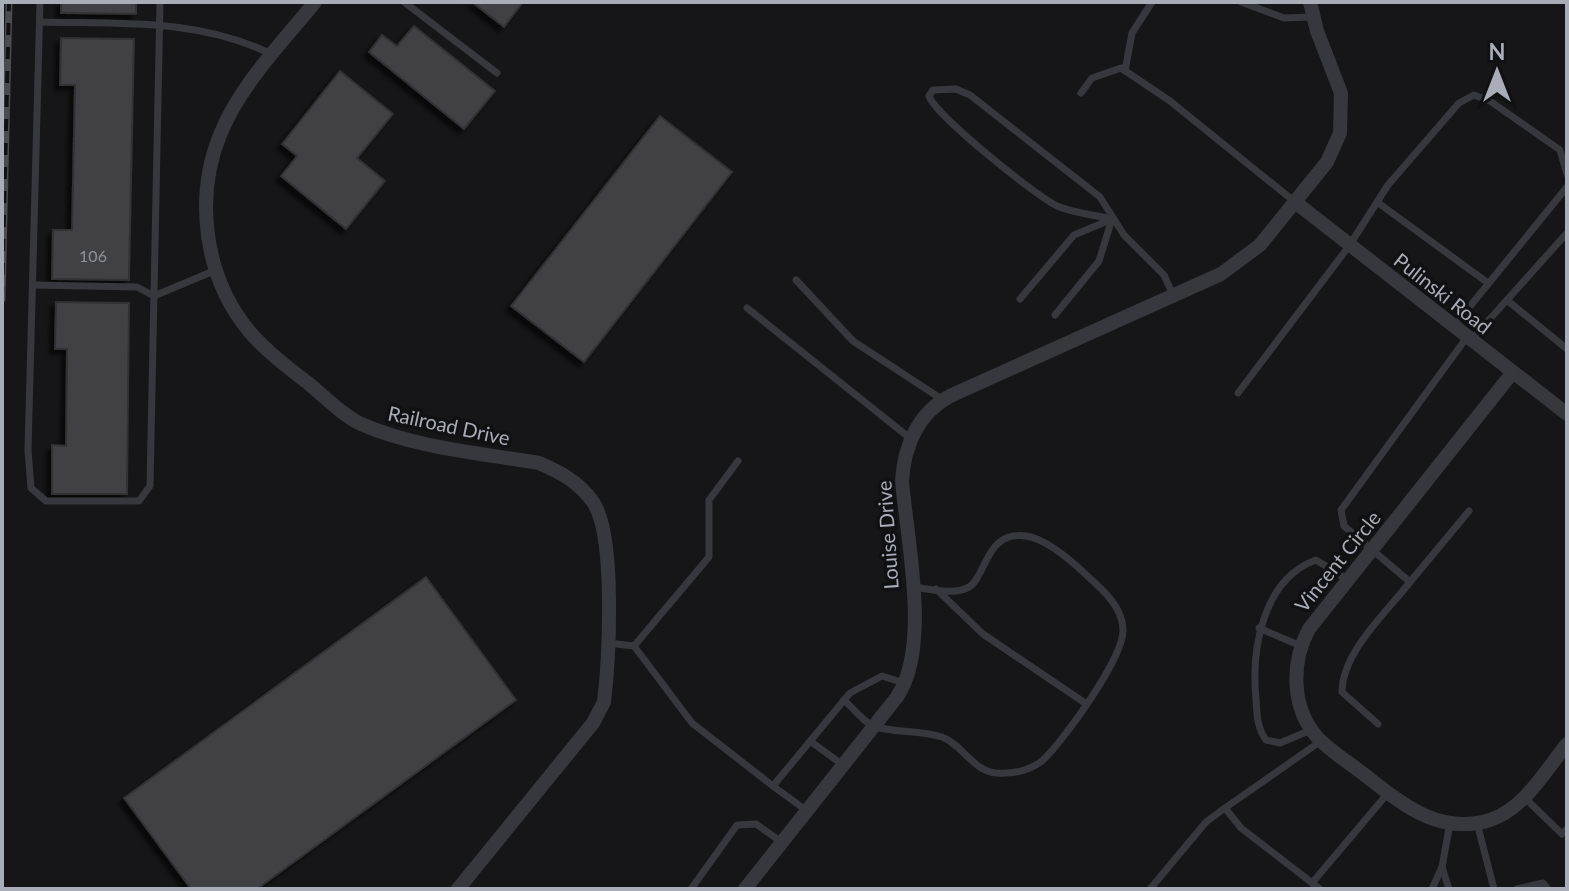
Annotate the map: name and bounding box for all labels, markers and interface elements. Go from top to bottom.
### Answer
north arrow [1457,32,1537,112]
text: N [1489,38,1505,65]
house number: 106 [79,246,107,265]
street label: Pulinski Road [1390,248,1496,338]
street label: Railroad Drive [386,400,512,450]
street label: Louise Drive [871,480,903,590]
street label: Vincent Circle [1289,506,1385,616]

